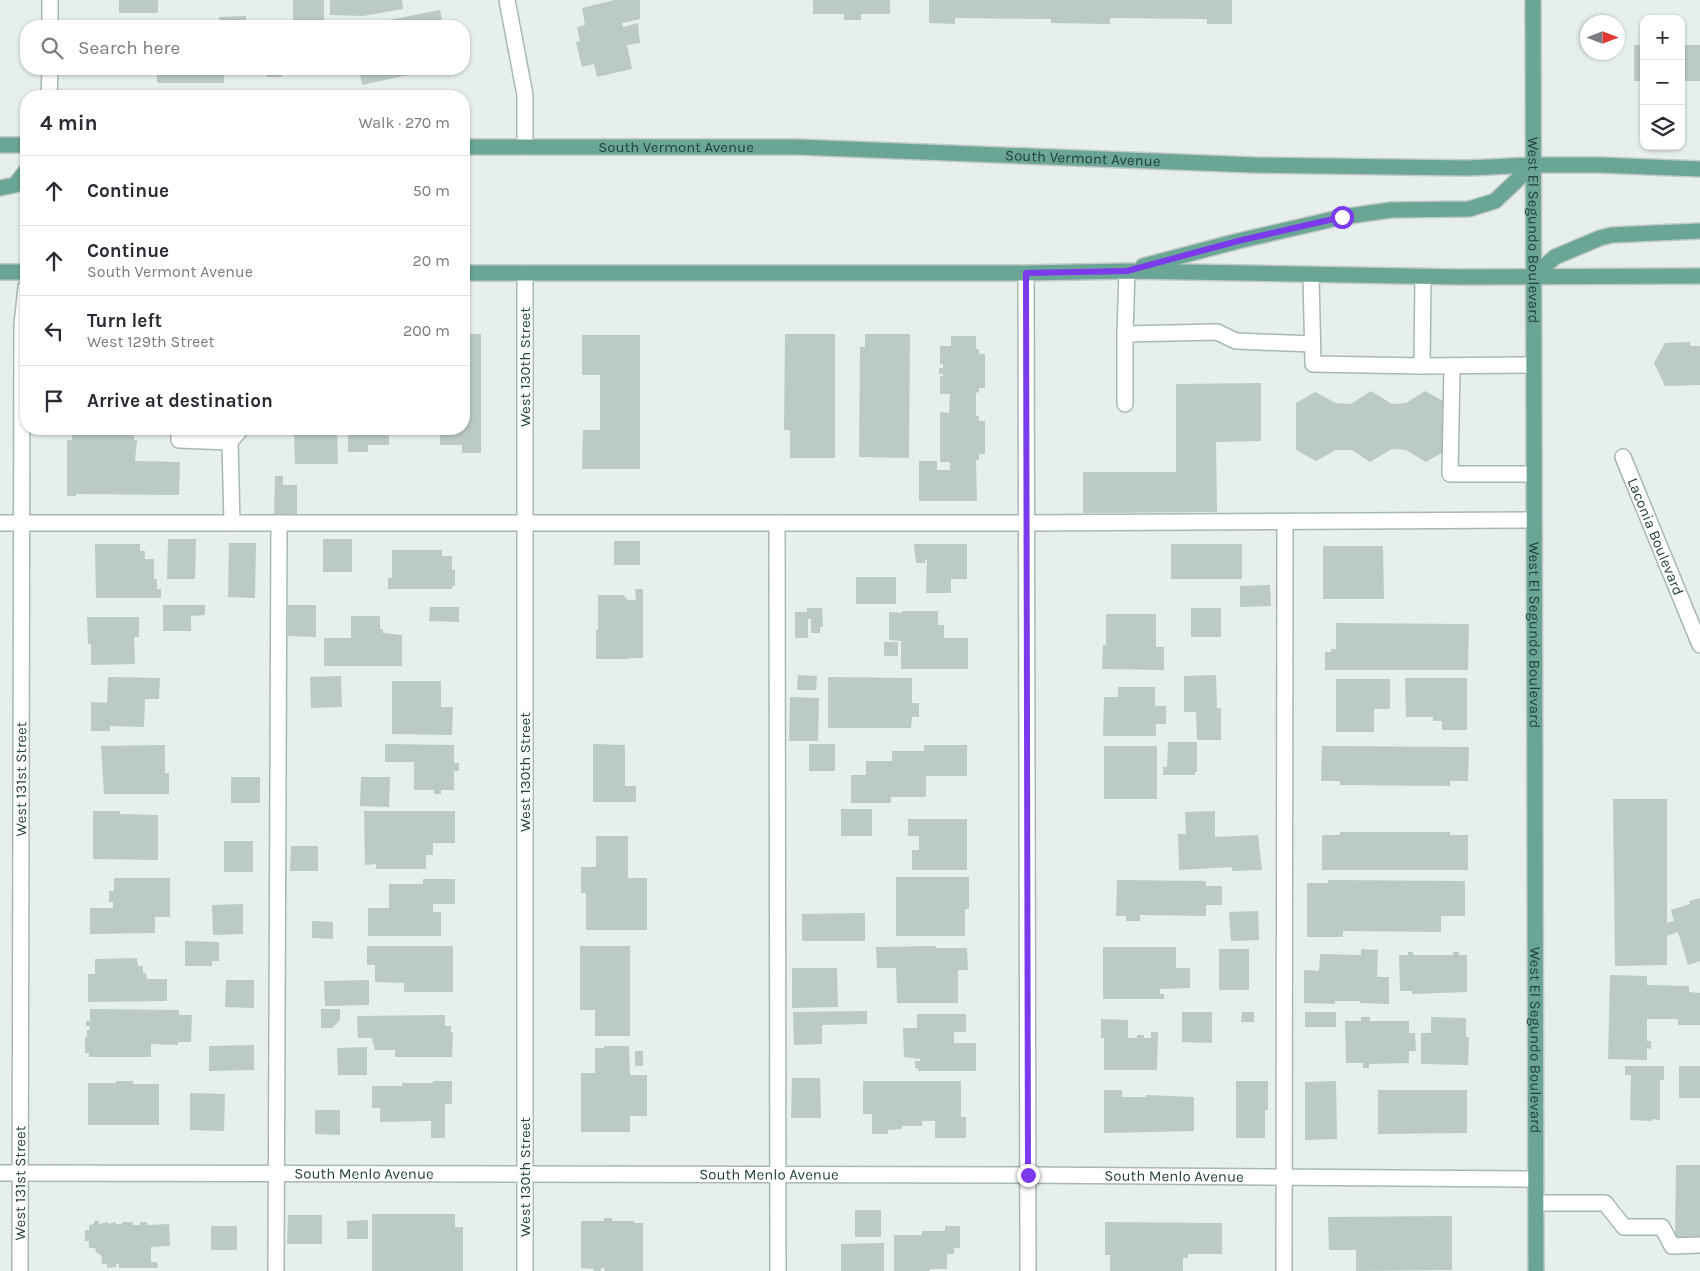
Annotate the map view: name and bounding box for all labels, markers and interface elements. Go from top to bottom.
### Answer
north arrow [1580,15,1625,60]
map controls [1640,15,1685,150]
button: + [1640,15,1685,60]
search box [20,20,470,75]
icon: search [38,34,66,62]
text: Search here [78,37,180,59]
button: − [1640,60,1685,105]
button: layers [1640,105,1685,150]
text: 4 min [40,111,98,135]
text: Walk · 270 m [358,113,450,132]
street label: West El Segundo Boulevard [1524,137,1543,323]
street label: South Vermont Avenue [598,138,754,156]
street label: South Vermont Avenue [1005,146,1161,170]
icon: ahead [40,177,68,205]
text: Continue [87,180,169,202]
text: 50 m [413,181,450,200]
route start [1331,206,1354,229]
text: Continue [87,240,169,262]
icon: ahead [40,247,68,275]
text: 20 m [412,251,450,270]
text: South Vermont Avenue [87,262,253,281]
street label: West 130th Street [516,307,534,427]
text: Turn left [87,310,162,332]
icon: left [40,317,68,345]
text: 200 m [403,321,450,340]
text: West 129th Street [87,332,214,351]
icon: arrive [40,387,68,415]
text: Arrive at destination [87,390,273,412]
street label: Laconia Boulevard [1624,475,1688,598]
street label: West El Segundo Boulevard [1525,542,1544,728]
street label: West 130th Street [516,712,534,832]
street label: West 131st Street [12,721,30,836]
street label: West El Segundo Boulevard [1526,947,1545,1133]
street label: West 130th Street [516,1117,534,1237]
street label: West 131st Street [11,1125,29,1240]
route end [1017,1164,1040,1187]
street label: South Menlo Avenue [294,1165,434,1183]
street label: South Menlo Avenue [699,1165,839,1184]
street label: South Menlo Avenue [1104,1167,1244,1186]

